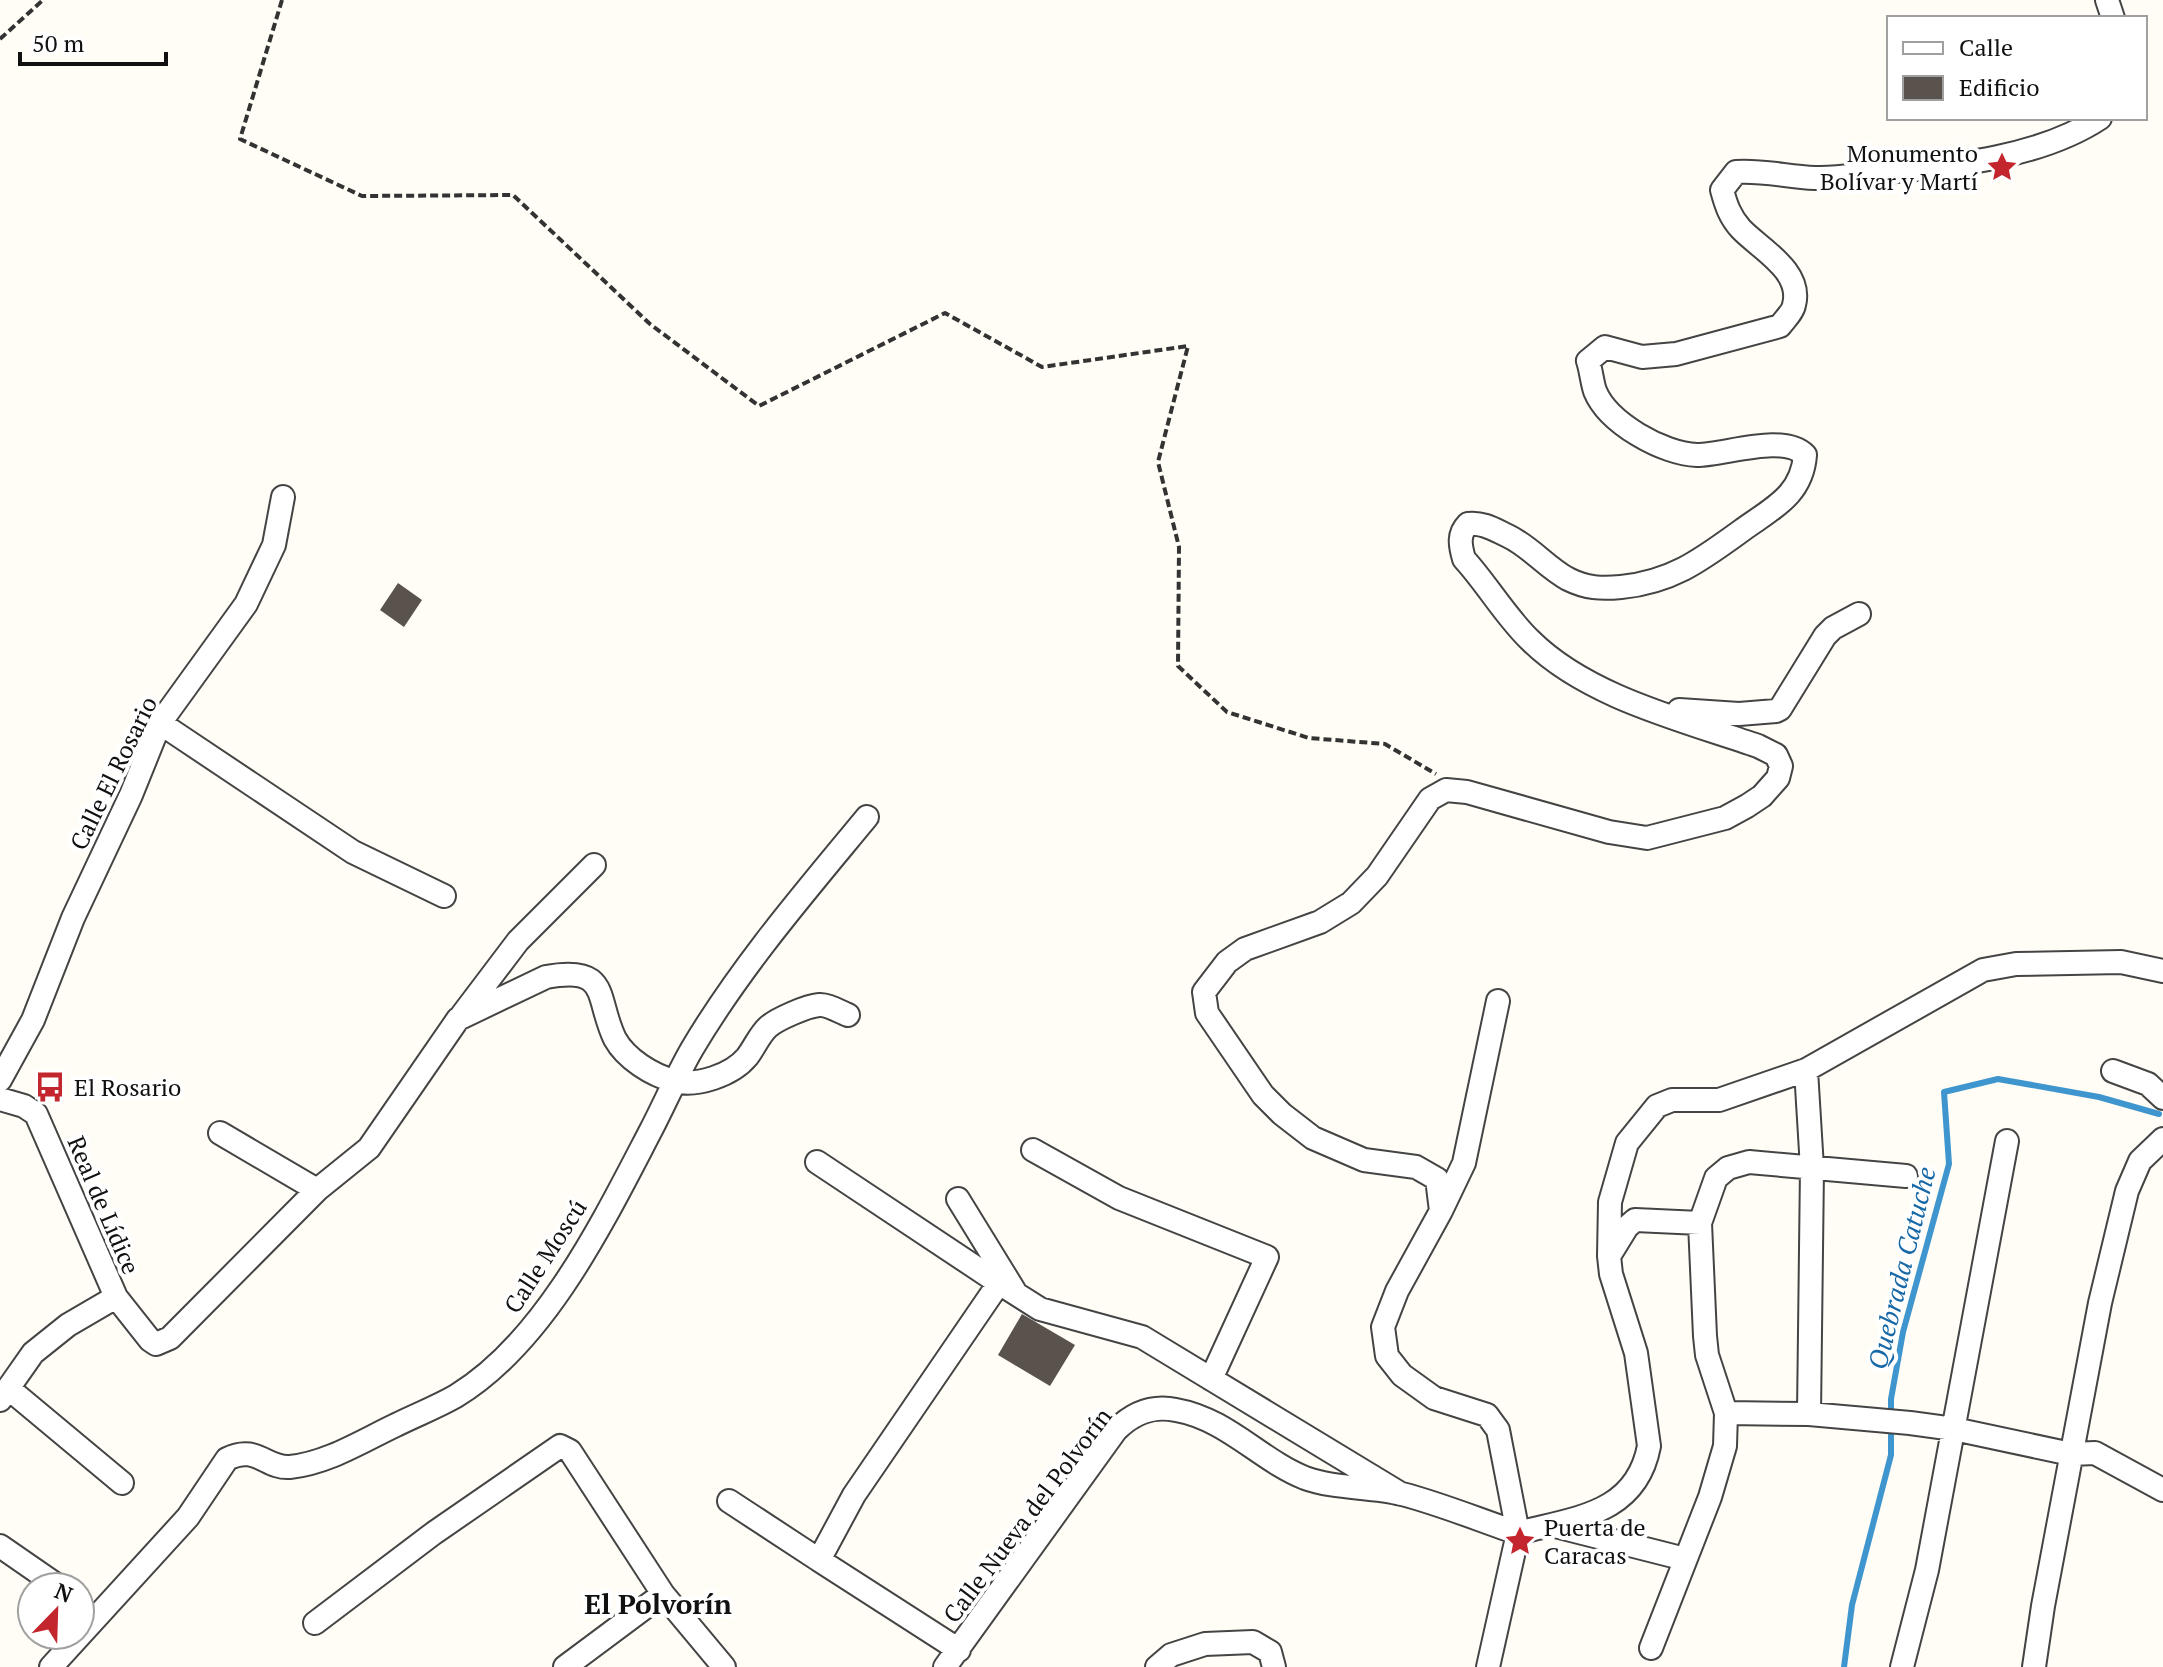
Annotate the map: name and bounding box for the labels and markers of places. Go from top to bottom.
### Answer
place label: Monumento Bolívar y Martí [1820,137,1978,197]
place icon: Monumento Bolívar y Martí [1985,150,2019,184]
bus stop icon: El Rosario [33,1070,67,1104]
place label: El Rosario [74,1071,181,1103]
place label: Puerta de Caracas [1544,1511,1646,1571]
place icon: Puerta de Caracas [1503,1524,1537,1558]

